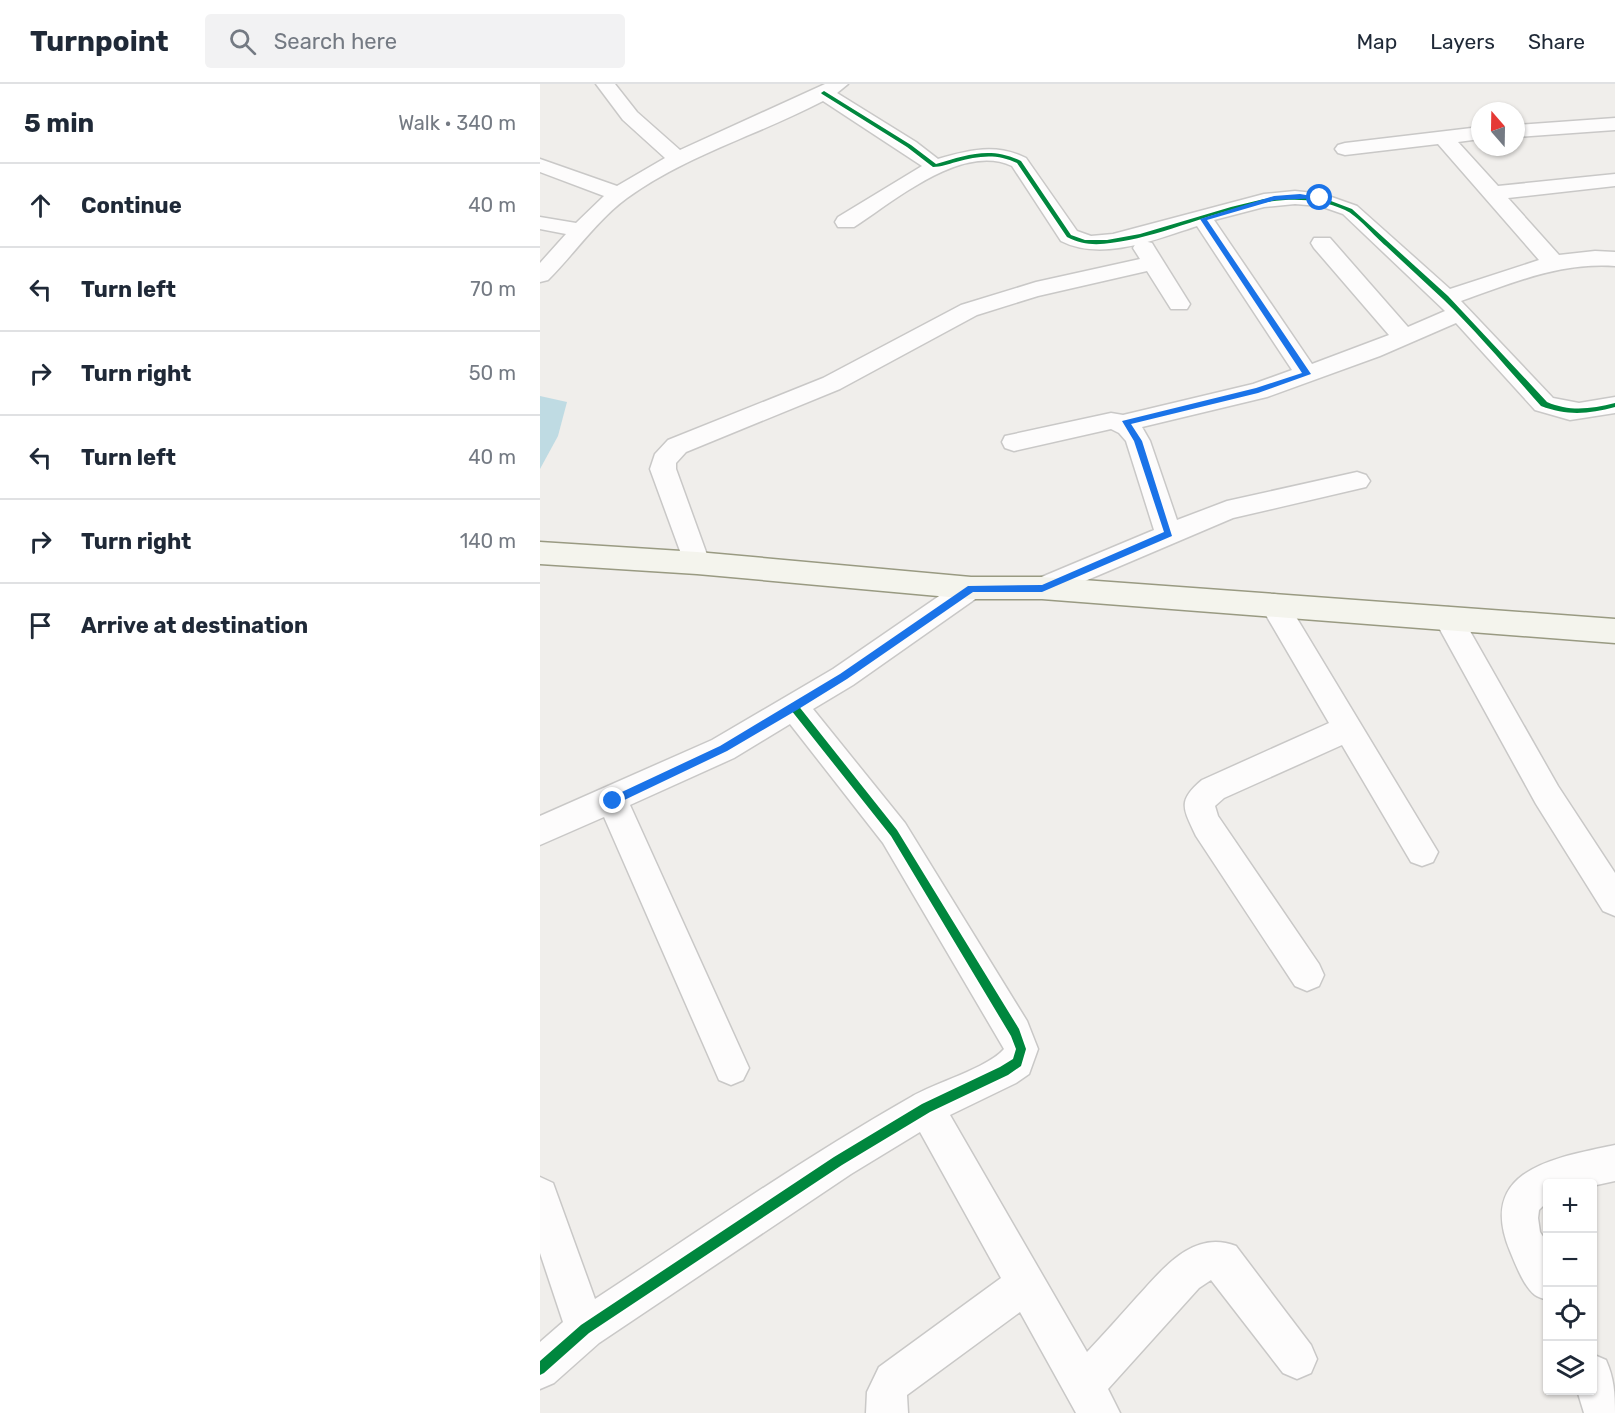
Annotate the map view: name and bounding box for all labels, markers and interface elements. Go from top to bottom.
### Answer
search box [205,14,625,68]
text: Turnpoint [30,25,169,58]
icon: search [226,25,259,58]
text: Search here [274,28,397,55]
text: Map [1356,29,1397,54]
text: Layers [1430,29,1495,54]
text: Share [1528,29,1585,54]
north arrow [1471,102,1525,156]
text: 5 min [24,108,94,139]
text: Walk · 340 m [398,111,516,135]
route start [1306,184,1332,210]
icon: ahead [24,189,57,222]
text: Continue [81,192,182,219]
text: 40 m [468,193,516,217]
icon: left [24,273,57,306]
text: Turn left [81,276,176,303]
text: 70 m [470,277,516,301]
icon: right [24,357,57,390]
text: Turn right [81,360,191,387]
text: 50 m [469,361,516,385]
icon: left [24,441,57,474]
text: Turn left [81,444,176,471]
text: 40 m [468,445,516,469]
icon: right [24,525,57,558]
text: Turn right [81,528,191,555]
text: 140 m [460,529,516,553]
icon: arrive [24,609,57,642]
text: Arrive at destination [81,612,308,639]
route end [599,787,625,813]
map controls [1543,1179,1597,1395]
button: + [1543,1179,1597,1233]
button: − [1543,1233,1597,1287]
button: locate [1543,1287,1597,1341]
button: layers [1543,1341,1597,1395]

